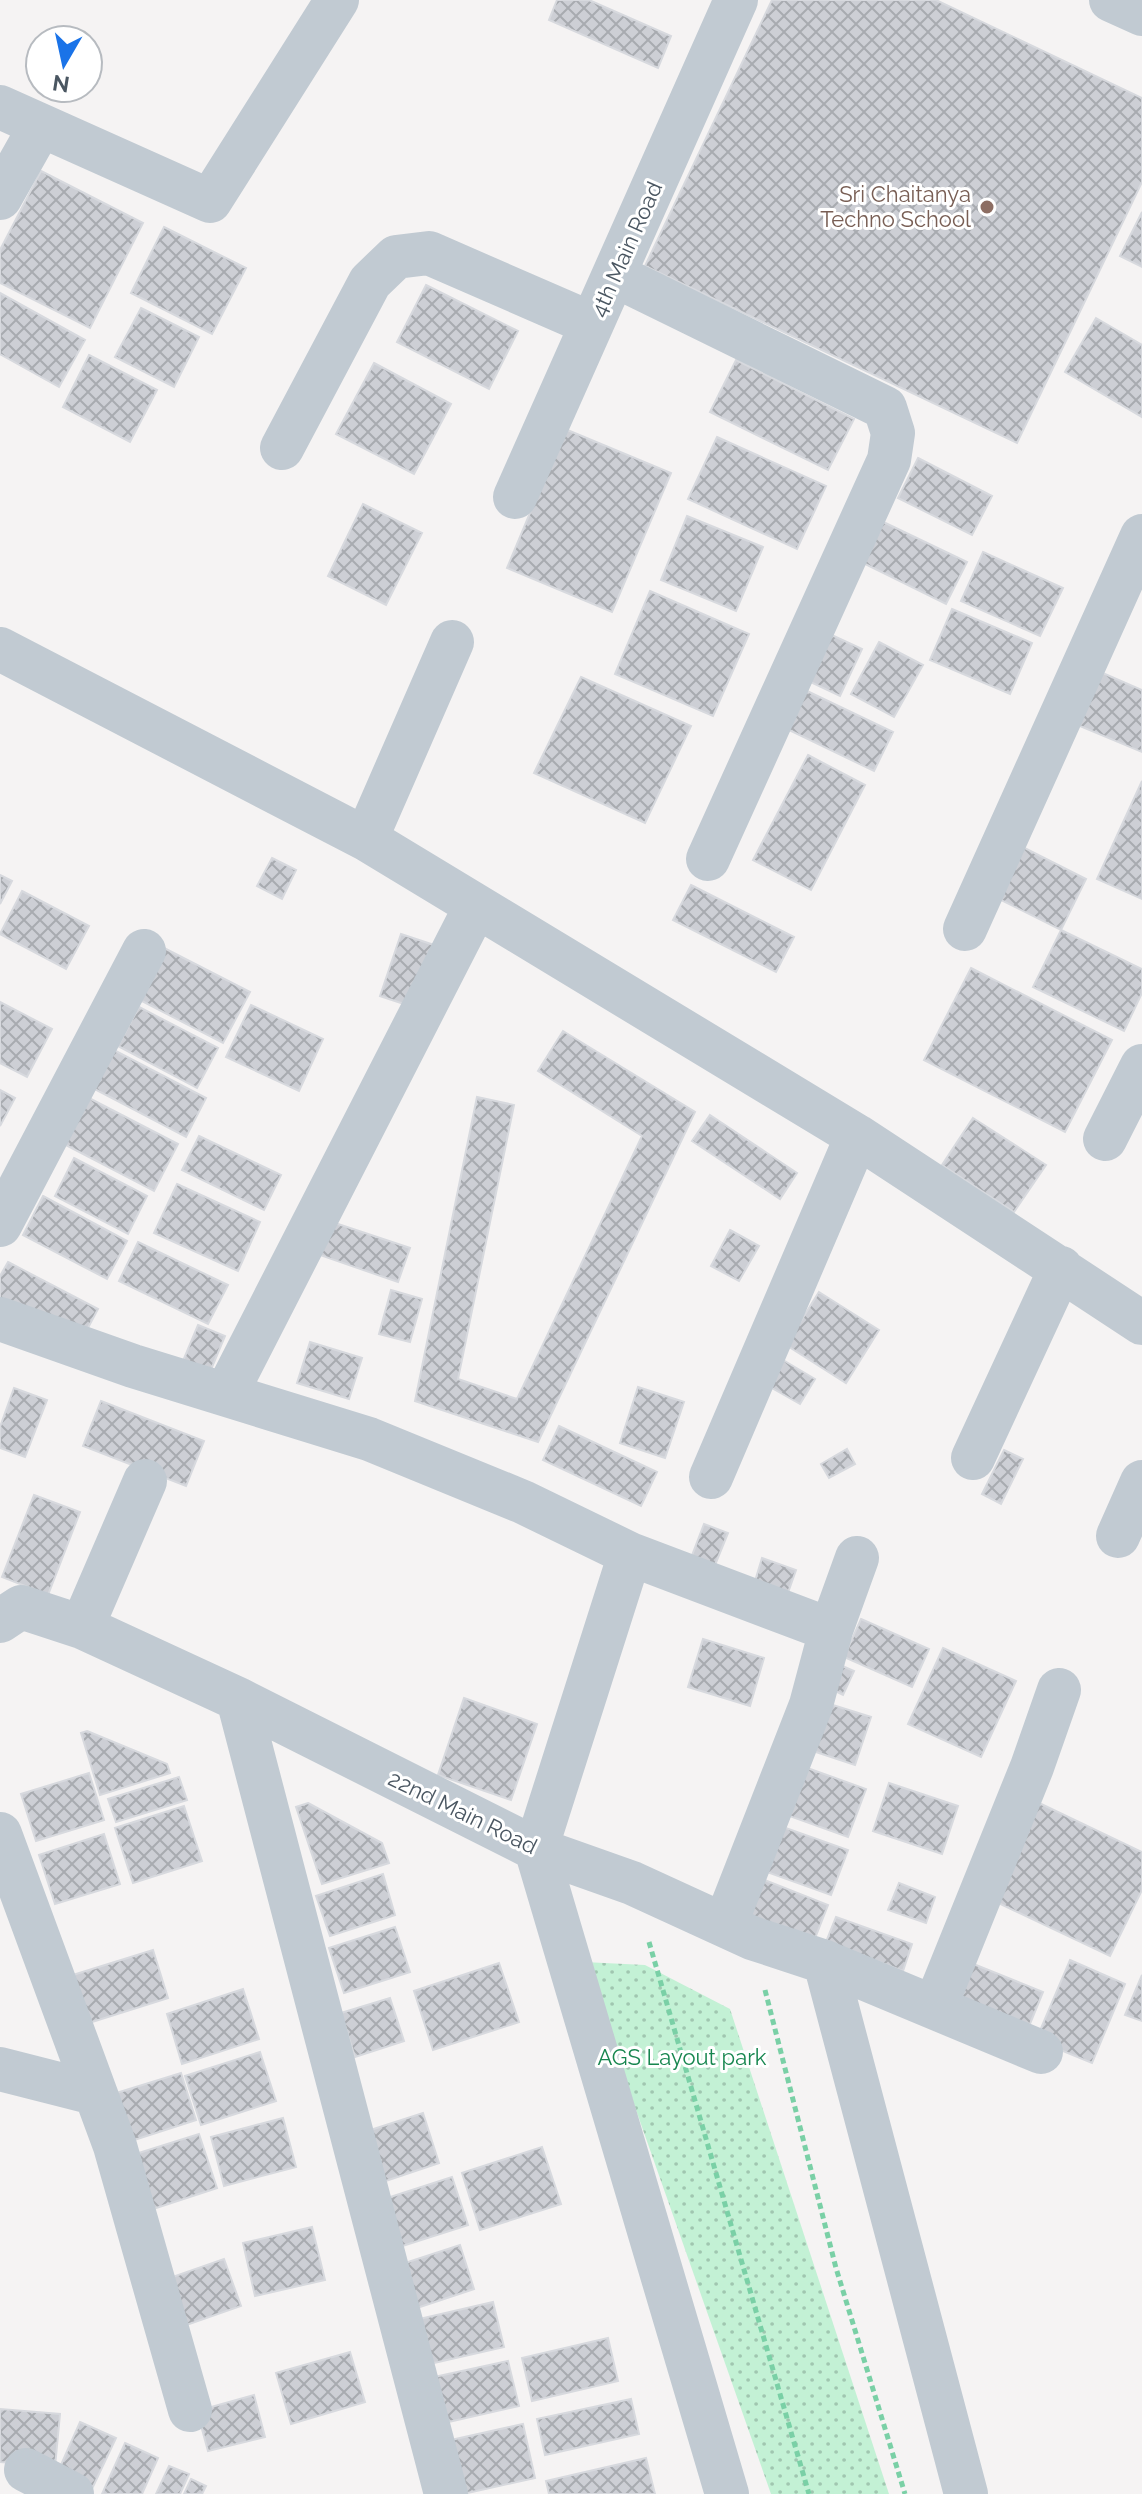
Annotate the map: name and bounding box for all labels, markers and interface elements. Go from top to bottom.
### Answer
north arrow [24,24,104,104]
text: N [51,70,71,98]
street label: 4th Main Road [585,177,667,321]
place label: Sri Chaitanya Techno School [820,181,971,232]
marker: Sri Chaitanya Techno School [978,198,996,216]
street label: 22nd Main Road [384,1765,542,1859]
park label: AGS Layout park [597,2044,767,2070]

